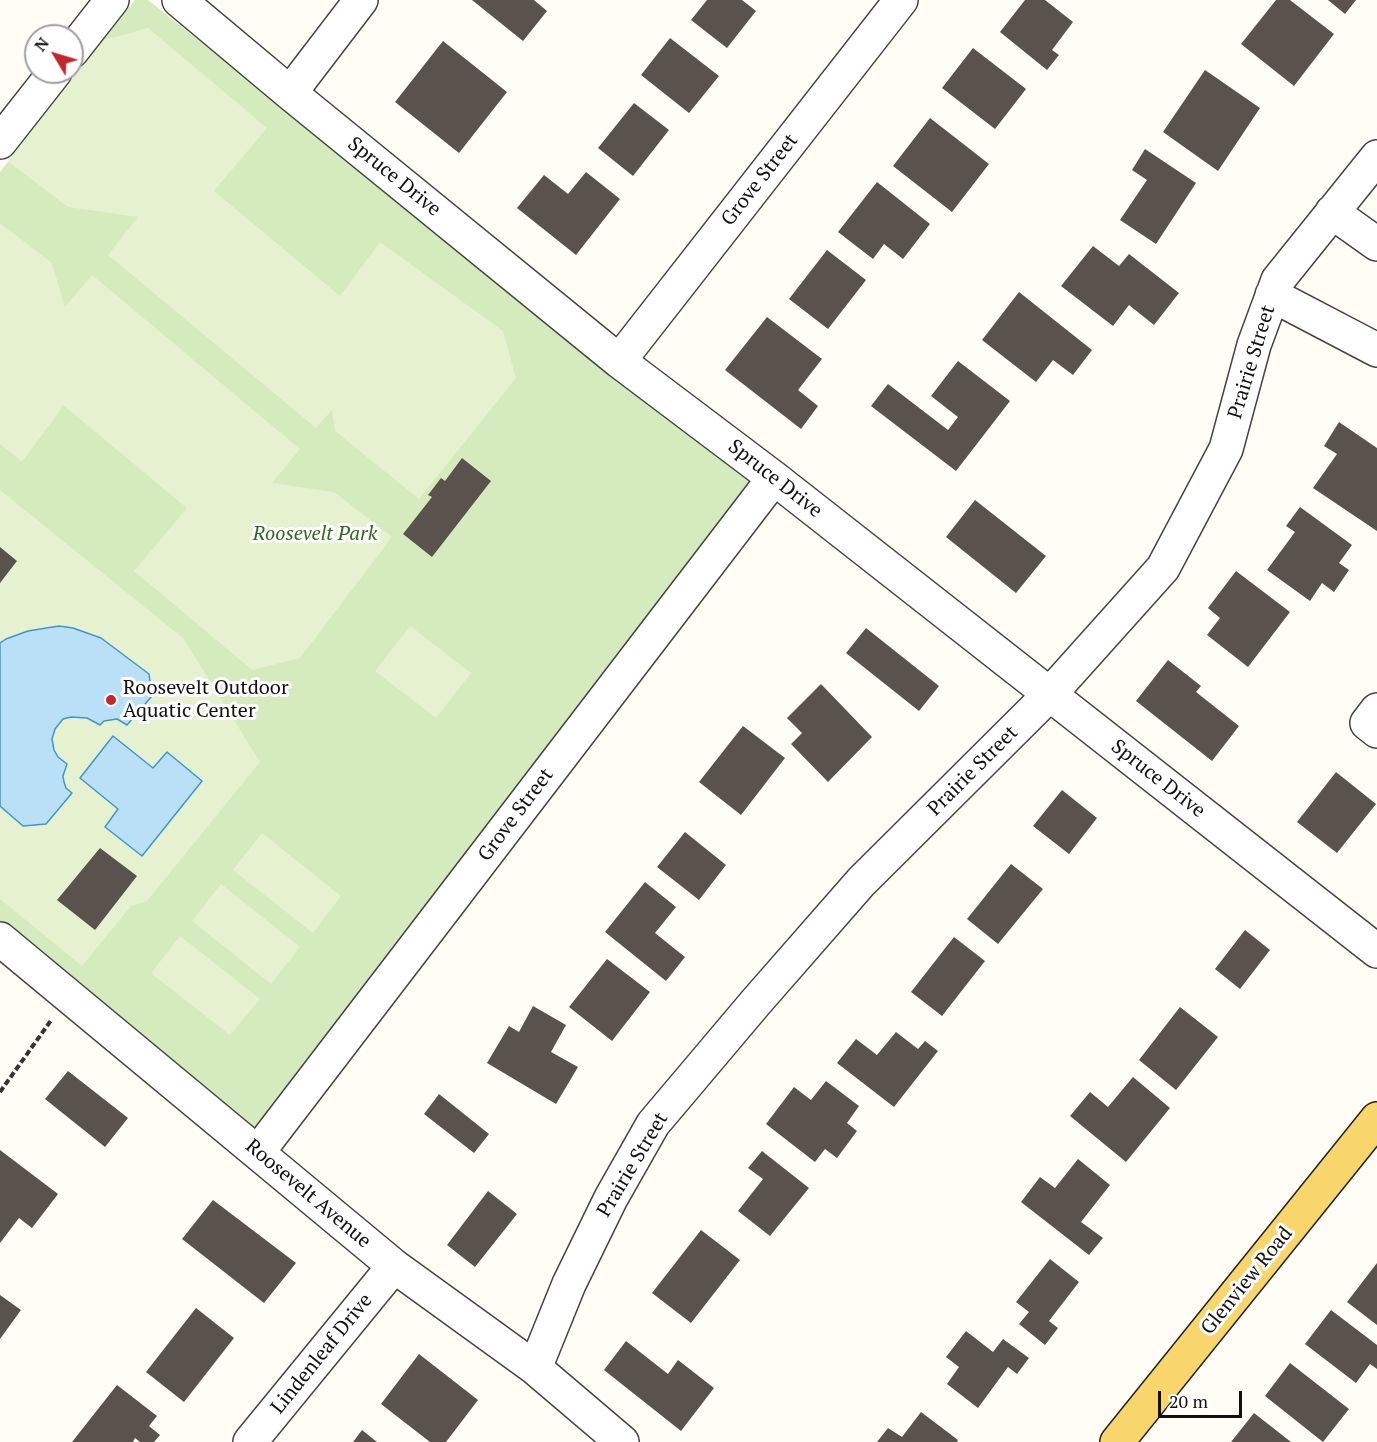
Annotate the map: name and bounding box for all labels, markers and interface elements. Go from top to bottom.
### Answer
north arrow [24,24,84,84]
text: N [29,33,54,56]
street label: Grove Street [717,129,803,231]
street label: Spruce Drive [343,132,445,222]
street label: Prairie Street [1223,302,1281,422]
street label: Spruce Drive [723,435,827,523]
park label: Roosevelt Park [253,522,377,546]
place label: Roosevelt Outdoor Aquatic Center [123,676,289,723]
marker: Roosevelt Outdoor Aquatic Center [104,693,118,707]
street label: Prairie Street [923,721,1023,821]
street label: Spruce Drive [1106,735,1210,823]
street label: Grove Street [473,764,559,866]
street label: Prairie Street [592,1108,674,1222]
street label: Roosevelt Avenue [240,1135,376,1253]
street label: Glenview Road [1196,1222,1298,1340]
street label: Lindenleaf Drive [266,1289,378,1419]
scale bar [1161,1379,1245,1417]
text: 20 m [1169,1389,1208,1413]

